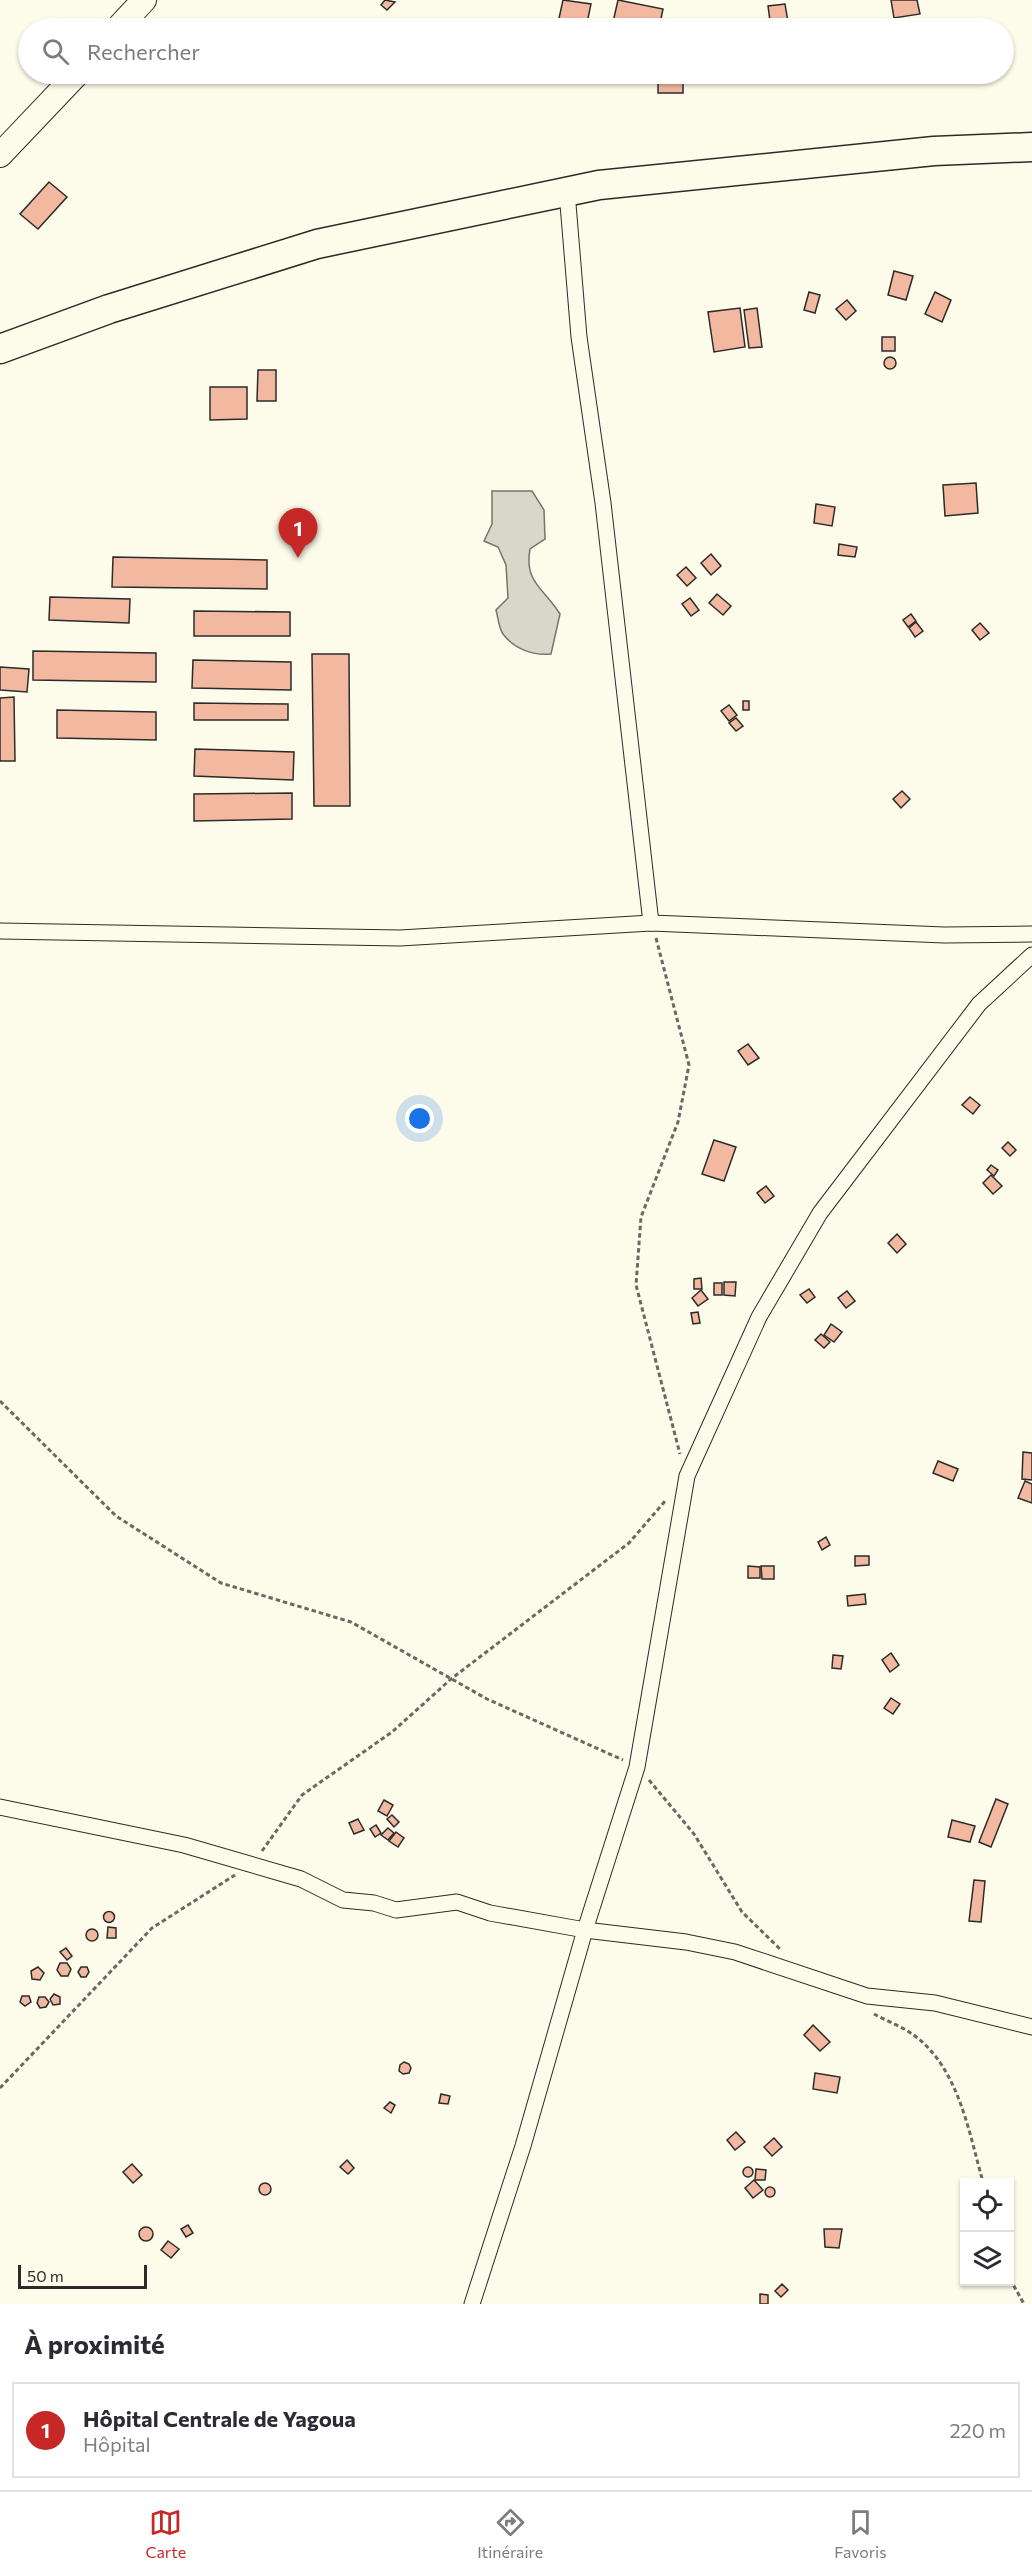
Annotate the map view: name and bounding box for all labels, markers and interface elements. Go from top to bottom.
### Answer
search box [18,18,1014,84]
icon: search [39,35,72,68]
text: Rechercher [87,38,200,65]
pin: 1 [278,508,318,558]
your location [405,1104,434,1133]
map controls [960,2178,1014,2286]
button: locate [960,2178,1014,2232]
button: layers [960,2232,1014,2286]
scale bar [18,2262,147,2290]
text: 50 m [27,2266,64,2285]
text: À proximité [24,2328,165,2359]
text: Hôpital Centrale de Yagoua [83,2405,356,2432]
text: 1 [41,2418,50,2442]
text: 220 m [950,2418,1006,2442]
text: Hôpital [83,2432,151,2456]
tab: Carte [146,2506,186,2561]
tab: Itinéraire [477,2506,543,2561]
tab: Favoris [834,2506,886,2561]

